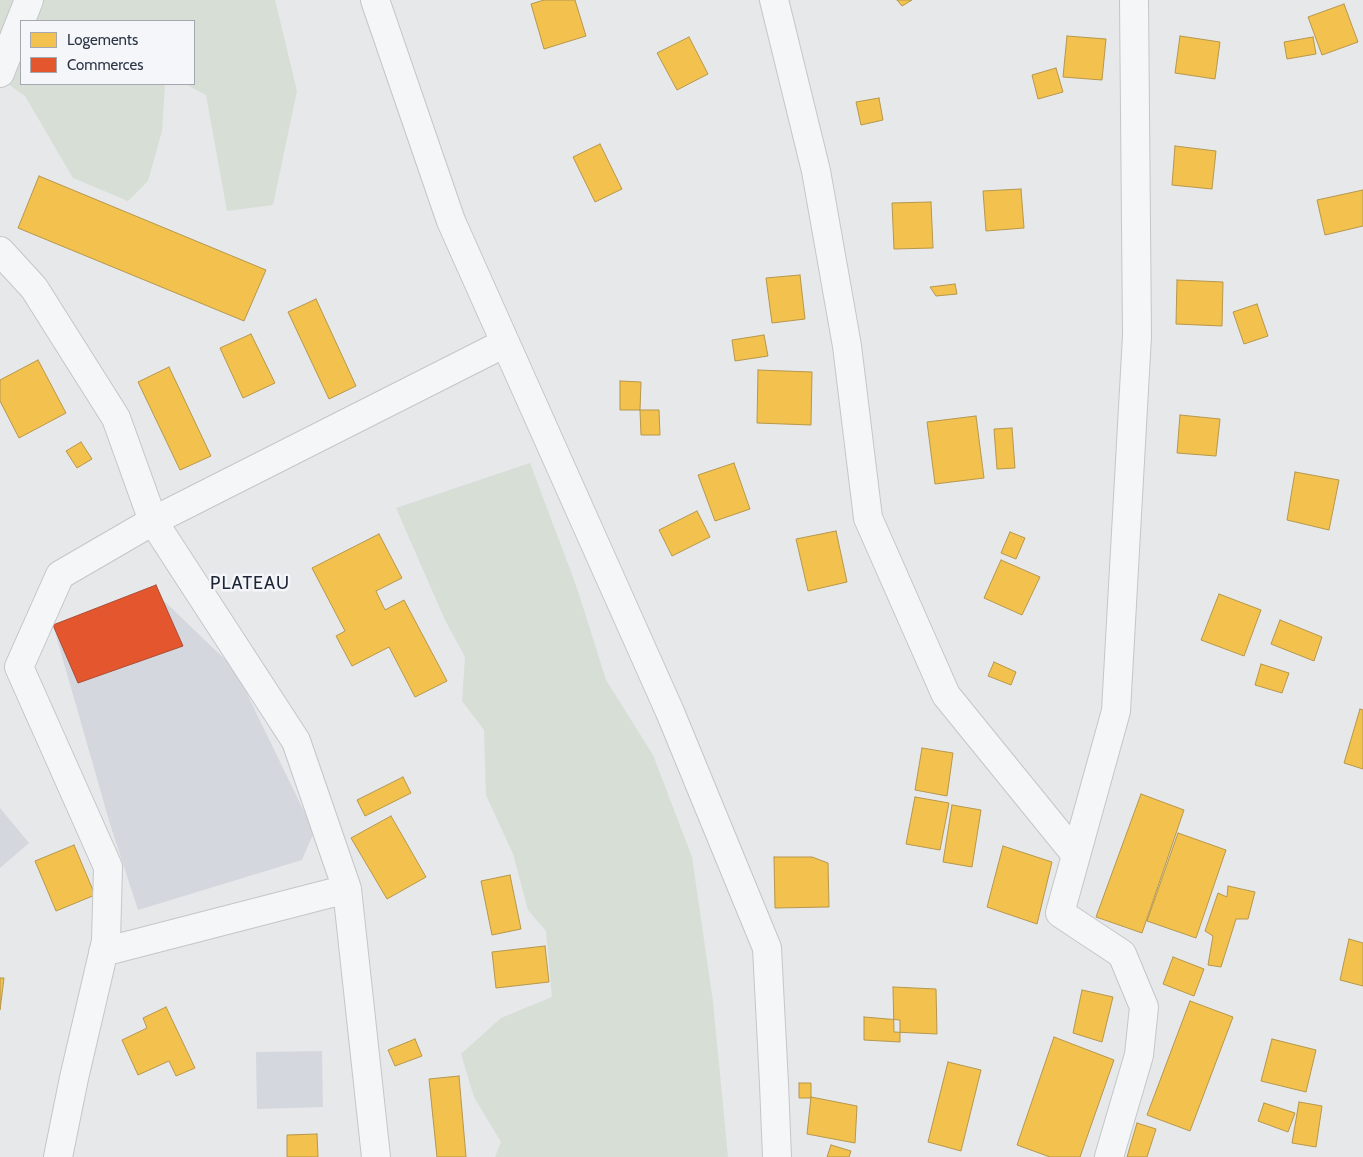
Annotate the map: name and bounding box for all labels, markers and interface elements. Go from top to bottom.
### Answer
legend [20,20,195,85]
text: Logements [67,31,138,49]
text: Commerces [67,56,143,74]
district label: PLATEAU [209,573,291,595]

